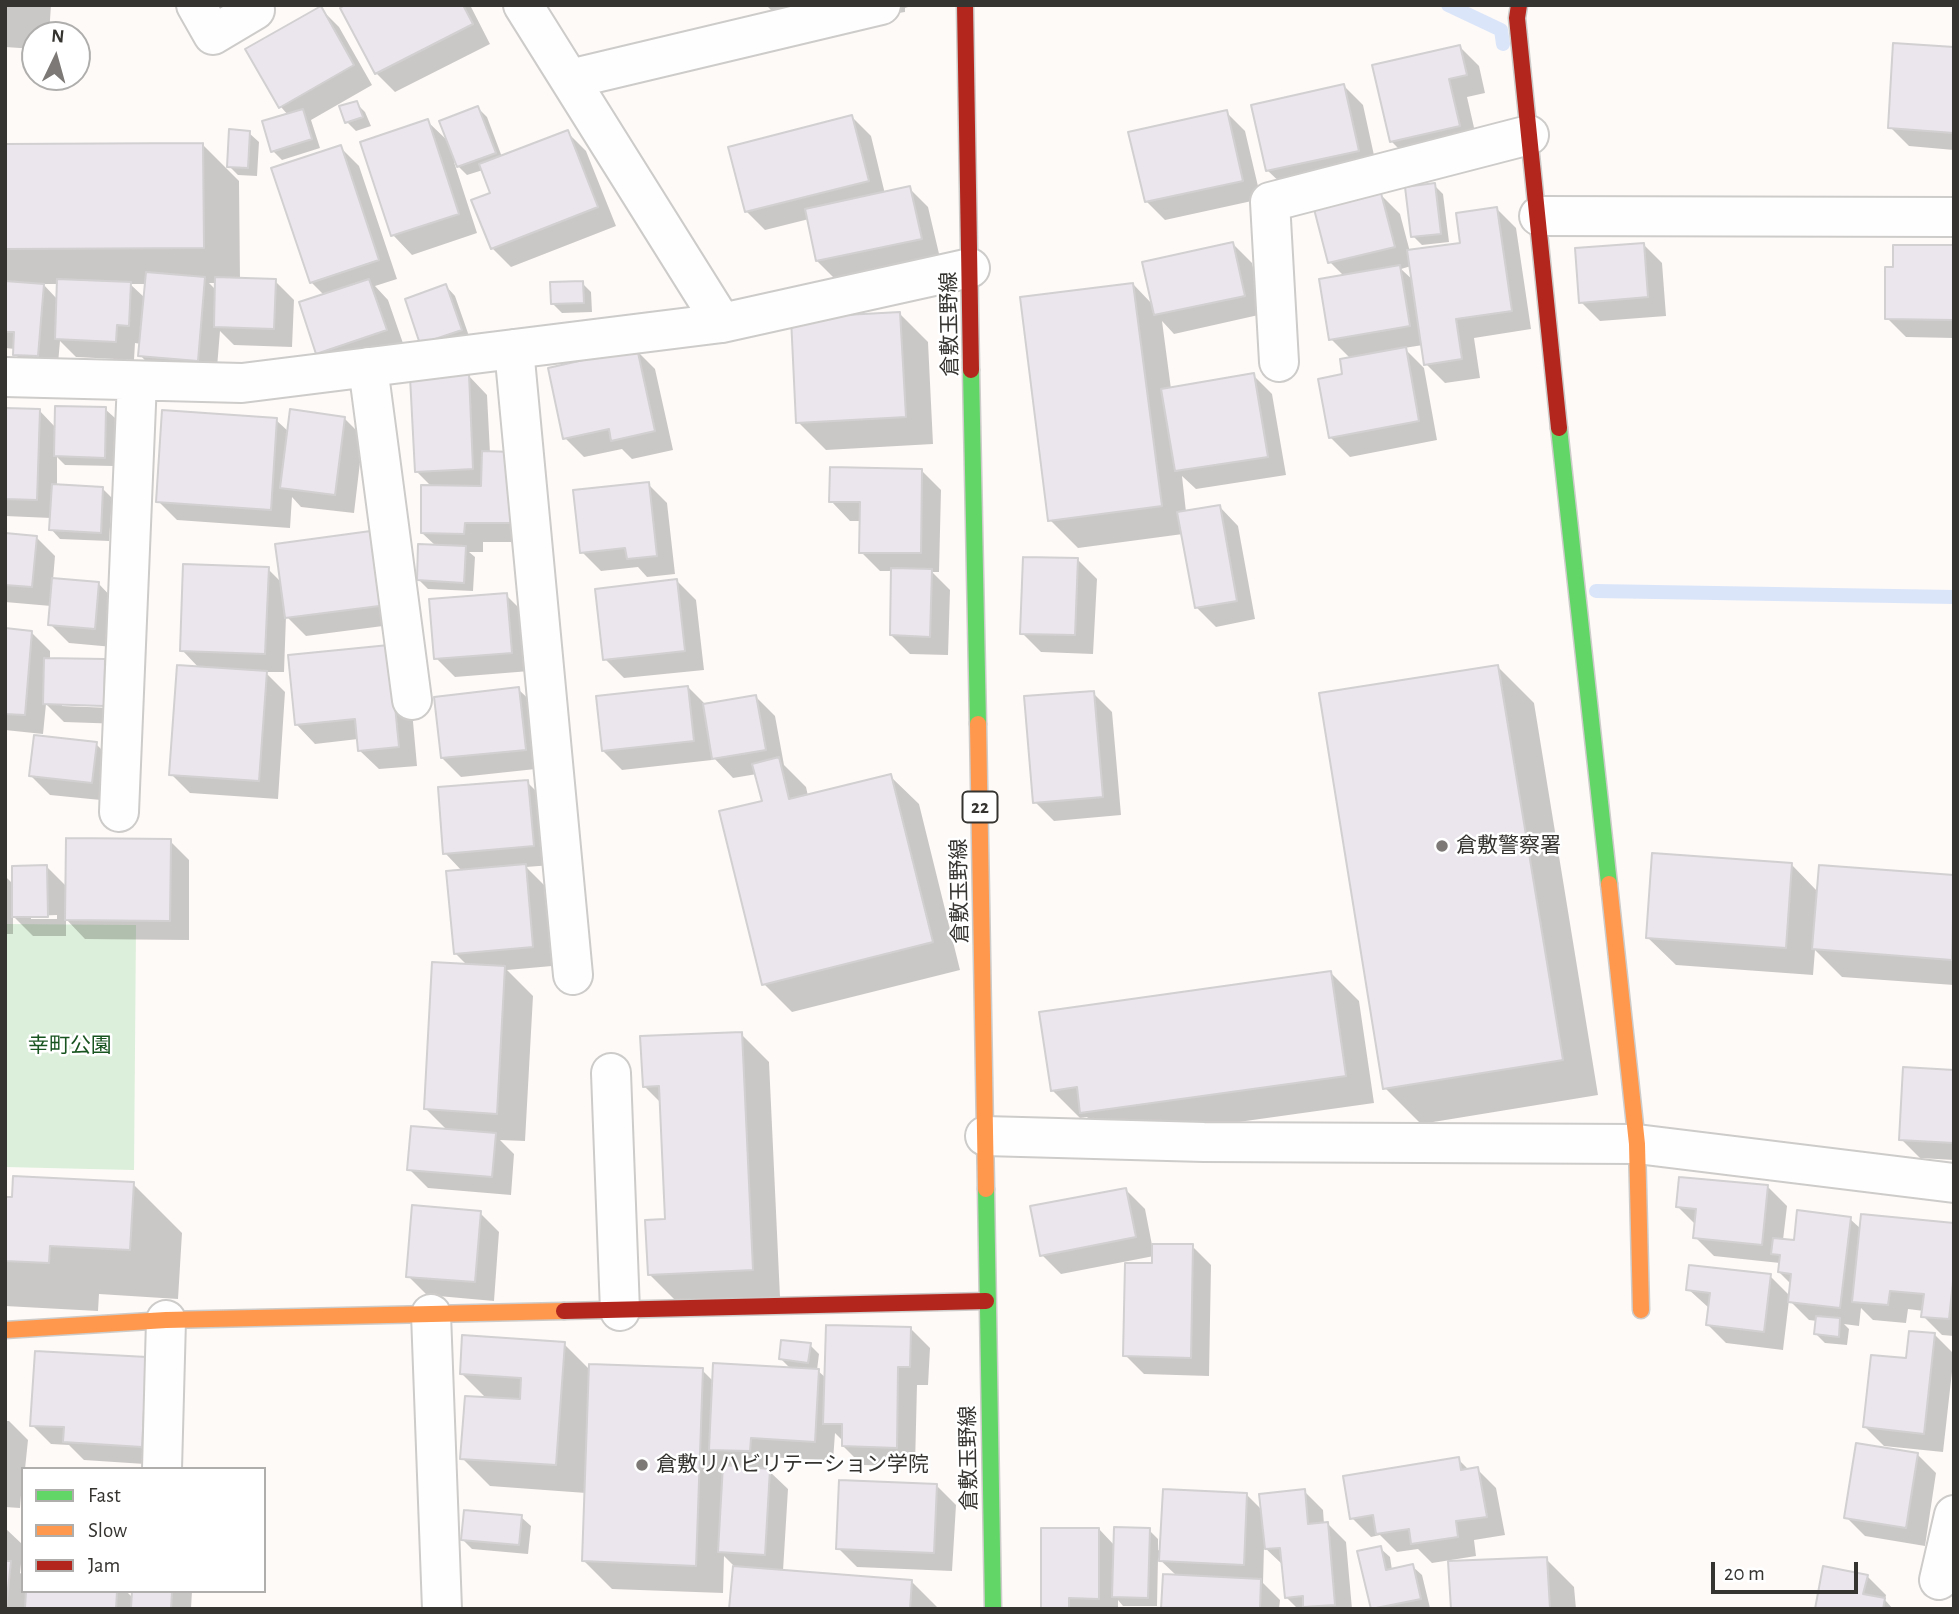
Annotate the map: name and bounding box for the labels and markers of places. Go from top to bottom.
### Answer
place label: 倉敷警察署 [1456,833,1561,859]
marker: 倉敷警察署 [1434,838,1450,854]
place label: 倉敷リハビリテーション学院 [656,1452,929,1478]
marker: 倉敷リハビリテーション学院 [634,1457,650,1473]

